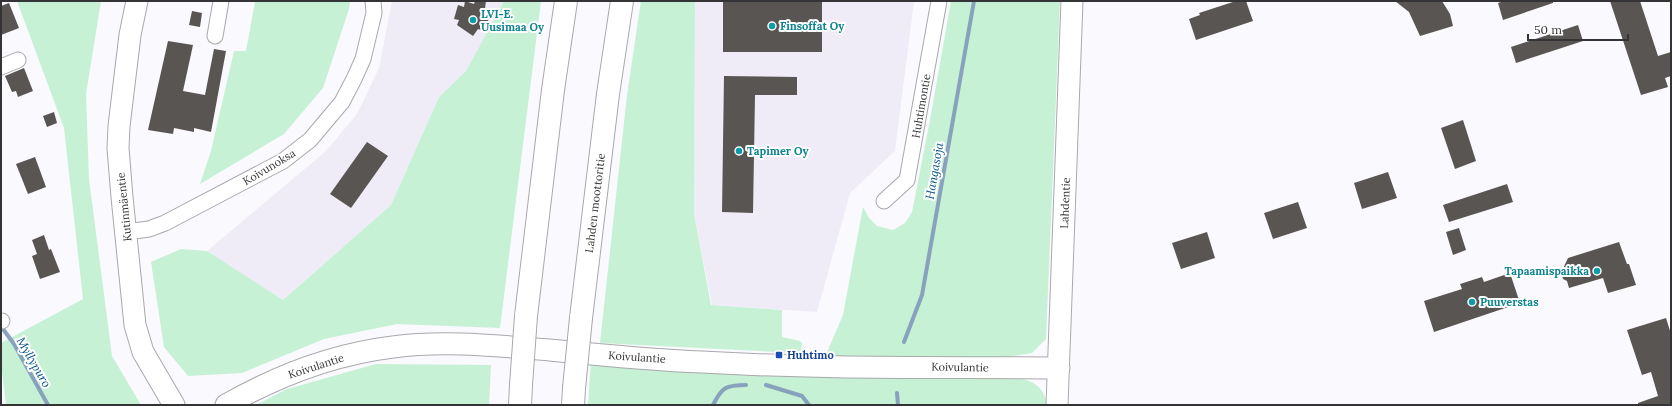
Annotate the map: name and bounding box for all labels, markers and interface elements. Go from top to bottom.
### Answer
place label: LVI-E. Uusimaa Oy [481,7,545,34]
marker: LVI-E. Uusimaa Oy [468,15,478,25]
scale bar [1528,16,1628,42]
place label: Finsoffat Oy [780,19,845,33]
marker: Finsoffat Oy [767,21,777,31]
text: 50 m [1534,22,1562,37]
street label: Huhtimontie [908,73,934,139]
water label: Hangasoja [922,141,946,201]
place label: Tapimer Oy [747,144,809,158]
street label: Koivunoksa [240,146,298,188]
marker: Tapimer Oy [734,146,744,156]
street label: Lahden moottoritie [582,152,608,254]
street label: Kutinmäentie [113,172,135,242]
street label: Lahdentie [1057,177,1073,229]
place label: Tapaamispaikka [1504,264,1589,278]
marker: Tapaamispaikka [1592,266,1602,276]
place label: Puuverstas [1480,295,1538,309]
marker: Puuverstas [1467,297,1477,307]
water label: Myllypuro [14,334,54,390]
street label: Koivulantie [608,348,666,366]
place label: Huhtimo [787,348,834,362]
street label: Koivulantie [286,350,346,382]
marker: Huhtimo [774,350,784,360]
street label: Koivulantie [931,359,989,375]

